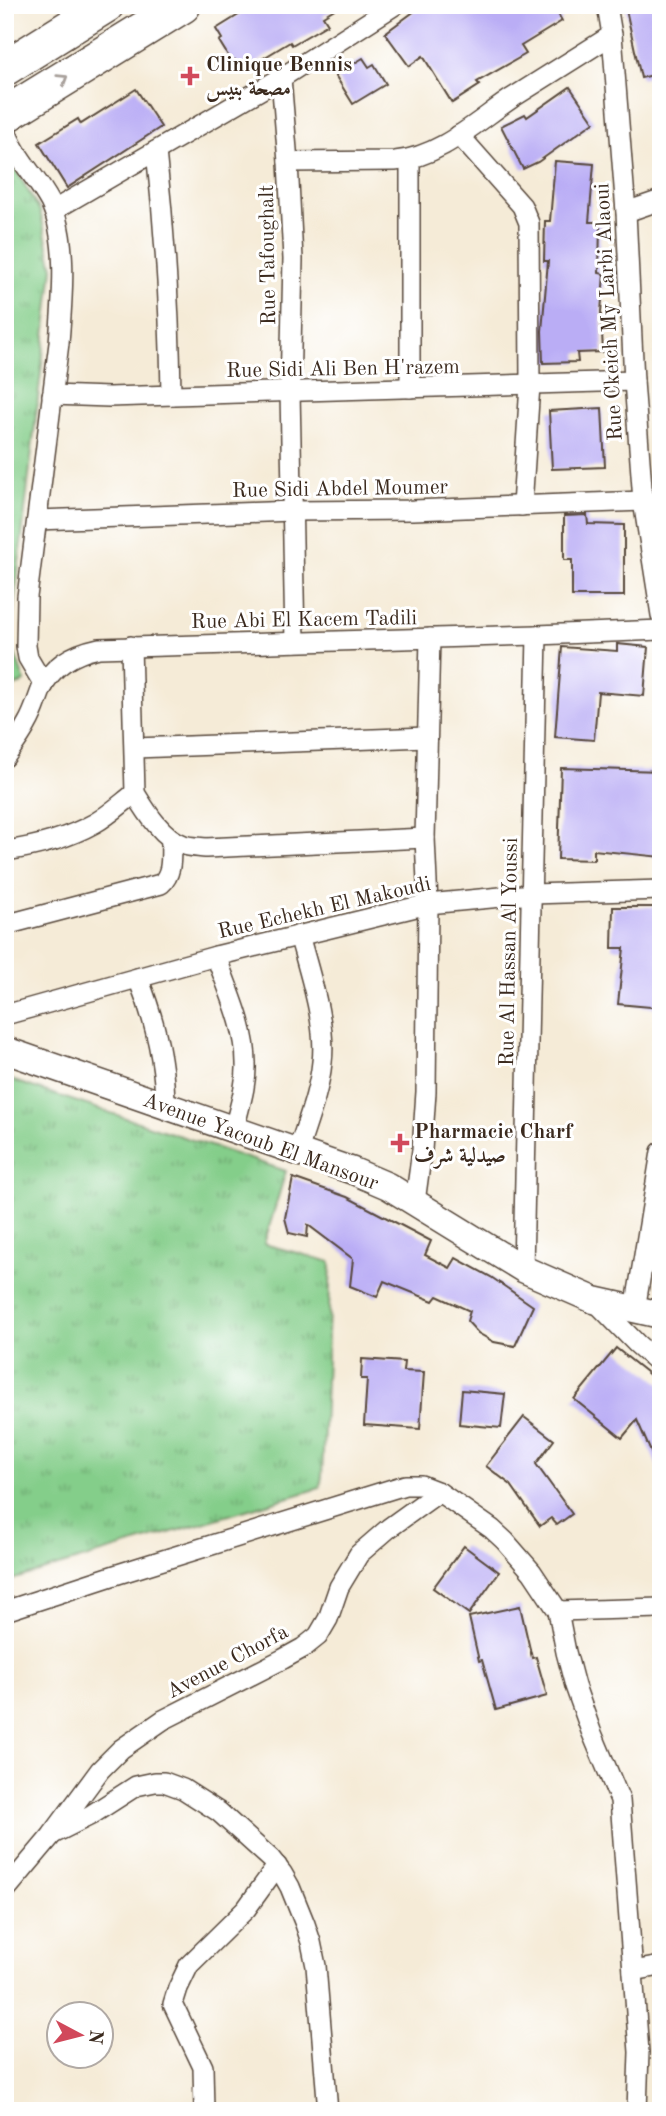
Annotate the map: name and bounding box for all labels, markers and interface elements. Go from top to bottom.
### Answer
place label: Clinique Bennis مصحة بنيس [206,55,352,102]
marker: Clinique Bennis مصحة بنيس [180,66,200,86]
one-way arrow [56,75,69,88]
street label: Rue Ckeich My Larbi Alaoui [592,183,627,441]
street label: Rue Tafoughalt [257,184,280,326]
street label: Rue Sidi Ali Ben H'razem [226,357,460,382]
street label: Rue Sidi Abdel Moumer [232,477,449,502]
street label: Rue Abi El Kacem Tadili [191,608,417,633]
street label: Rue Al Hassan Al Youssi [497,837,522,1067]
street label: Rue Echekh El Makoudi [216,874,433,943]
street label: Avenue Yacoub El Mansour [140,1090,381,1195]
place label: Pharmacie Charf صيدلية شرف [414,1122,574,1169]
marker: Pharmacie Charf صيدلية شرف [392,1135,408,1151]
street label: Avenue Chorfa [163,1622,292,1703]
north arrow [46,2000,116,2070]
text: N [84,2028,105,2046]

